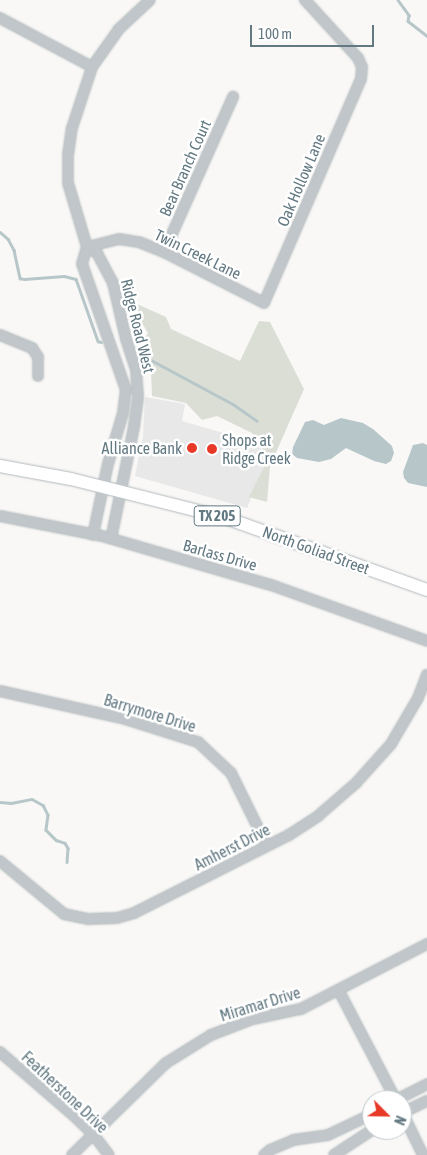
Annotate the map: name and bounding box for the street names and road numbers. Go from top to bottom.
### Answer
street label: Bear Branch Court [155,117,215,219]
street label: Oak Hollow Lane [273,131,329,229]
street label: Twin Creek Lane [152,225,244,283]
street label: Ridge Road West [117,277,159,375]
road number: TX 205 [193,504,241,528]
street label: North Goliad Street [260,522,372,578]
street label: Barlass Drive [181,535,259,575]
street label: Barrymore Drive [102,690,198,736]
street label: Amherst Drive [191,820,273,874]
street label: Miramar Drive [217,983,303,1025]
street label: Featherstone Drive [18,1047,112,1137]

